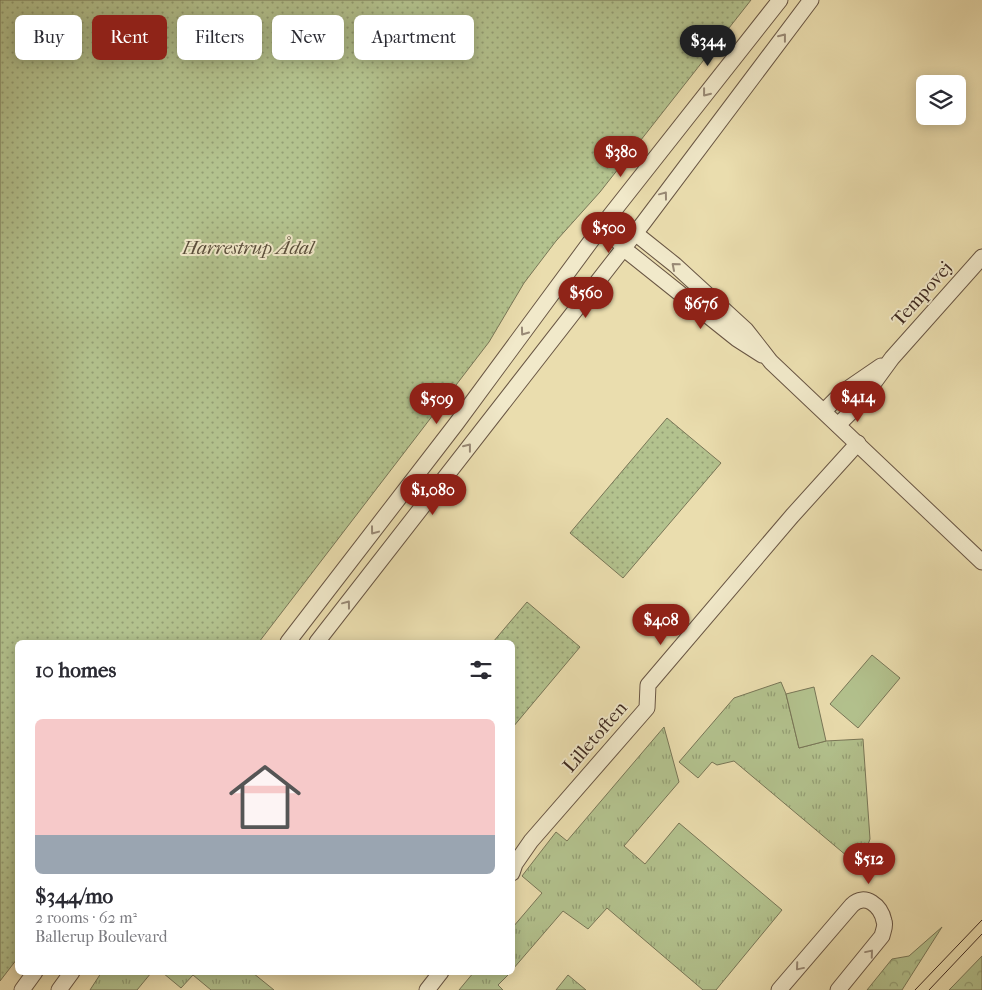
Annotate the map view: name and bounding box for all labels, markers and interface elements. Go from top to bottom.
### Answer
chip: Buy [15,15,82,60]
chip: Rent [92,15,167,60]
chip: Filters [177,15,262,60]
chip: New [272,15,344,60]
chip: Apartment [354,15,474,60]
pin: $344 [678,24,738,67]
text: $344 [691,31,725,50]
one-way arrow [777,33,786,43]
map controls [916,75,966,125]
button: layers [916,75,966,125]
one-way arrow [704,87,712,96]
pin: $380 [591,136,651,178]
text: $380 [605,142,637,161]
one-way arrow [658,192,666,201]
pin: $500 [579,212,639,254]
text: $500 [592,218,626,237]
park label: Harrestrup Ådal [181,236,316,259]
street label: Tempovej [887,257,957,331]
one-way arrow [672,262,681,271]
pin: $560 [556,276,616,319]
text: $560 [569,283,603,302]
pin: $676 [671,288,731,330]
text: $676 [684,294,718,313]
one-way arrow [521,326,530,336]
pin: $414 [828,380,888,423]
pin: $509 [407,382,467,425]
text: $414 [841,387,875,406]
text: $509 [421,389,453,408]
one-way arrow [462,444,470,453]
pin: $1,080 [392,474,474,516]
text: $1,080 [411,480,455,499]
one-way arrow [371,525,379,534]
one-way arrow [341,600,350,610]
pin: $408 [631,604,691,646]
text: $408 [643,610,679,629]
icon: filters [467,656,495,684]
text: 10 homes [35,658,116,682]
street label: Lilletoften [558,697,632,777]
icon: home [220,752,310,842]
pin: $512 [839,842,899,885]
text: $512 [854,849,884,868]
text: $344/mo [35,884,113,908]
text: 2 rooms · 62 m² [35,908,137,927]
text: Ballerup Boulevard [35,927,168,946]
one-way arrow [864,949,873,958]
one-way arrow [796,961,805,970]

